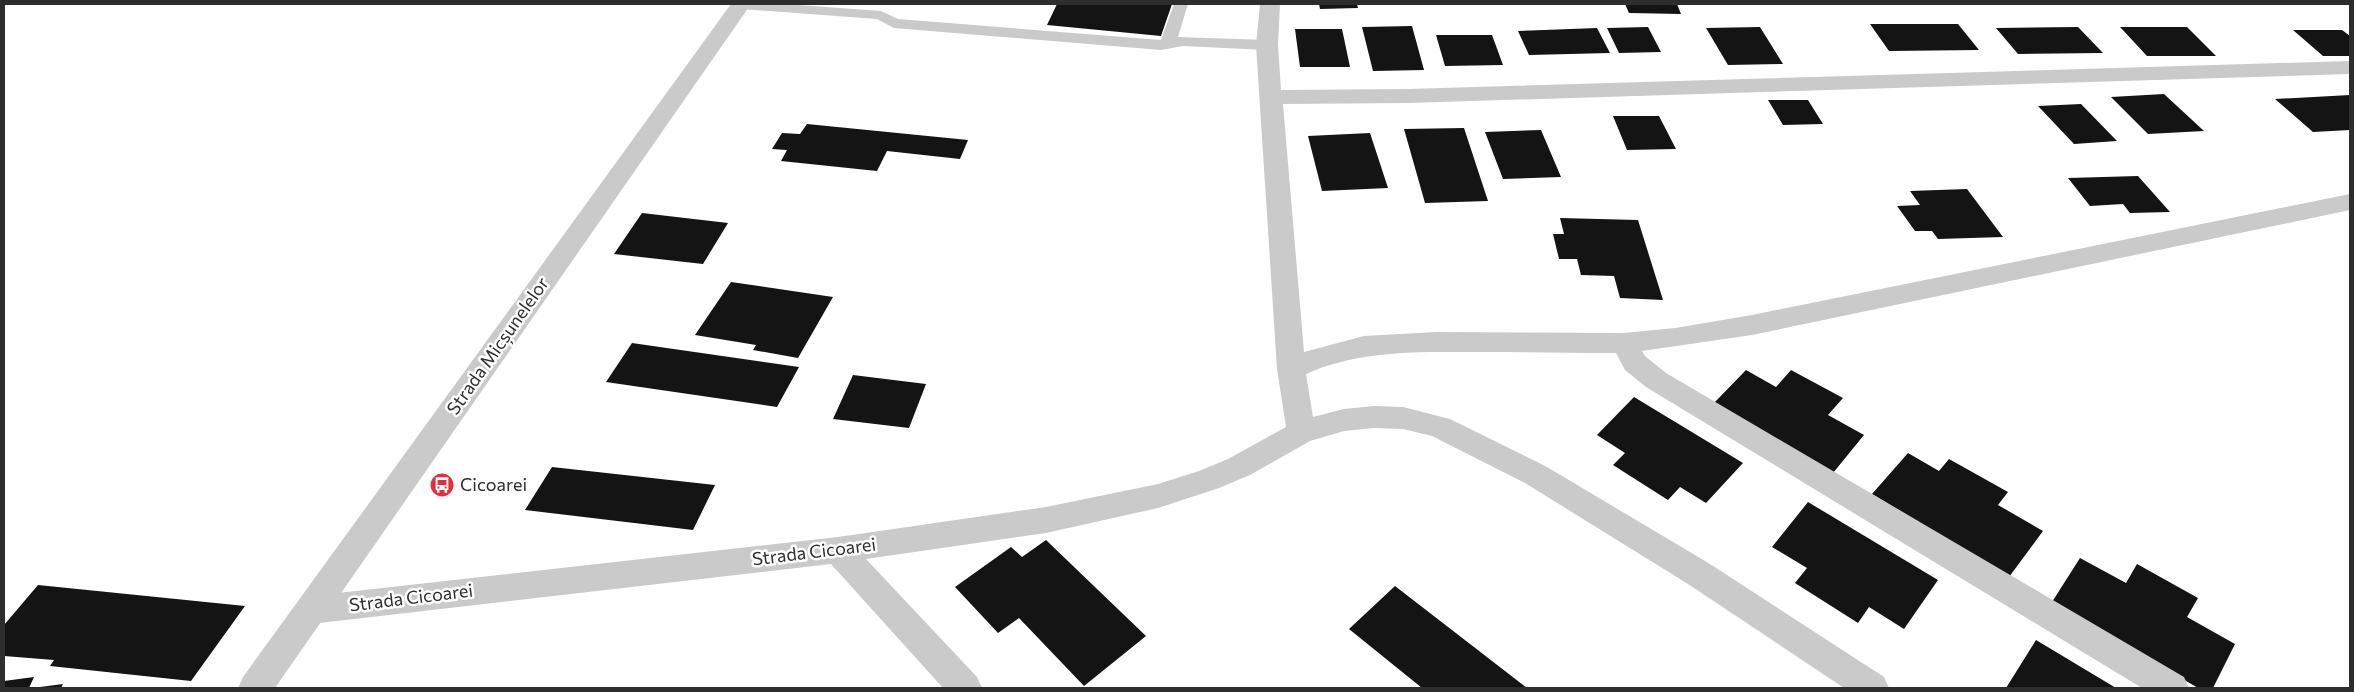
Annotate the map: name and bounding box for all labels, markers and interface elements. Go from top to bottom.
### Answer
street label: Strada Micșunelelor [441,272,554,419]
bus stop icon: Cicoarei [429,472,455,498]
place label: Cicoarei [460,473,527,495]
street label: Strada Cicoarei [751,533,877,570]
street label: Strada Cicoarei [348,579,474,616]

